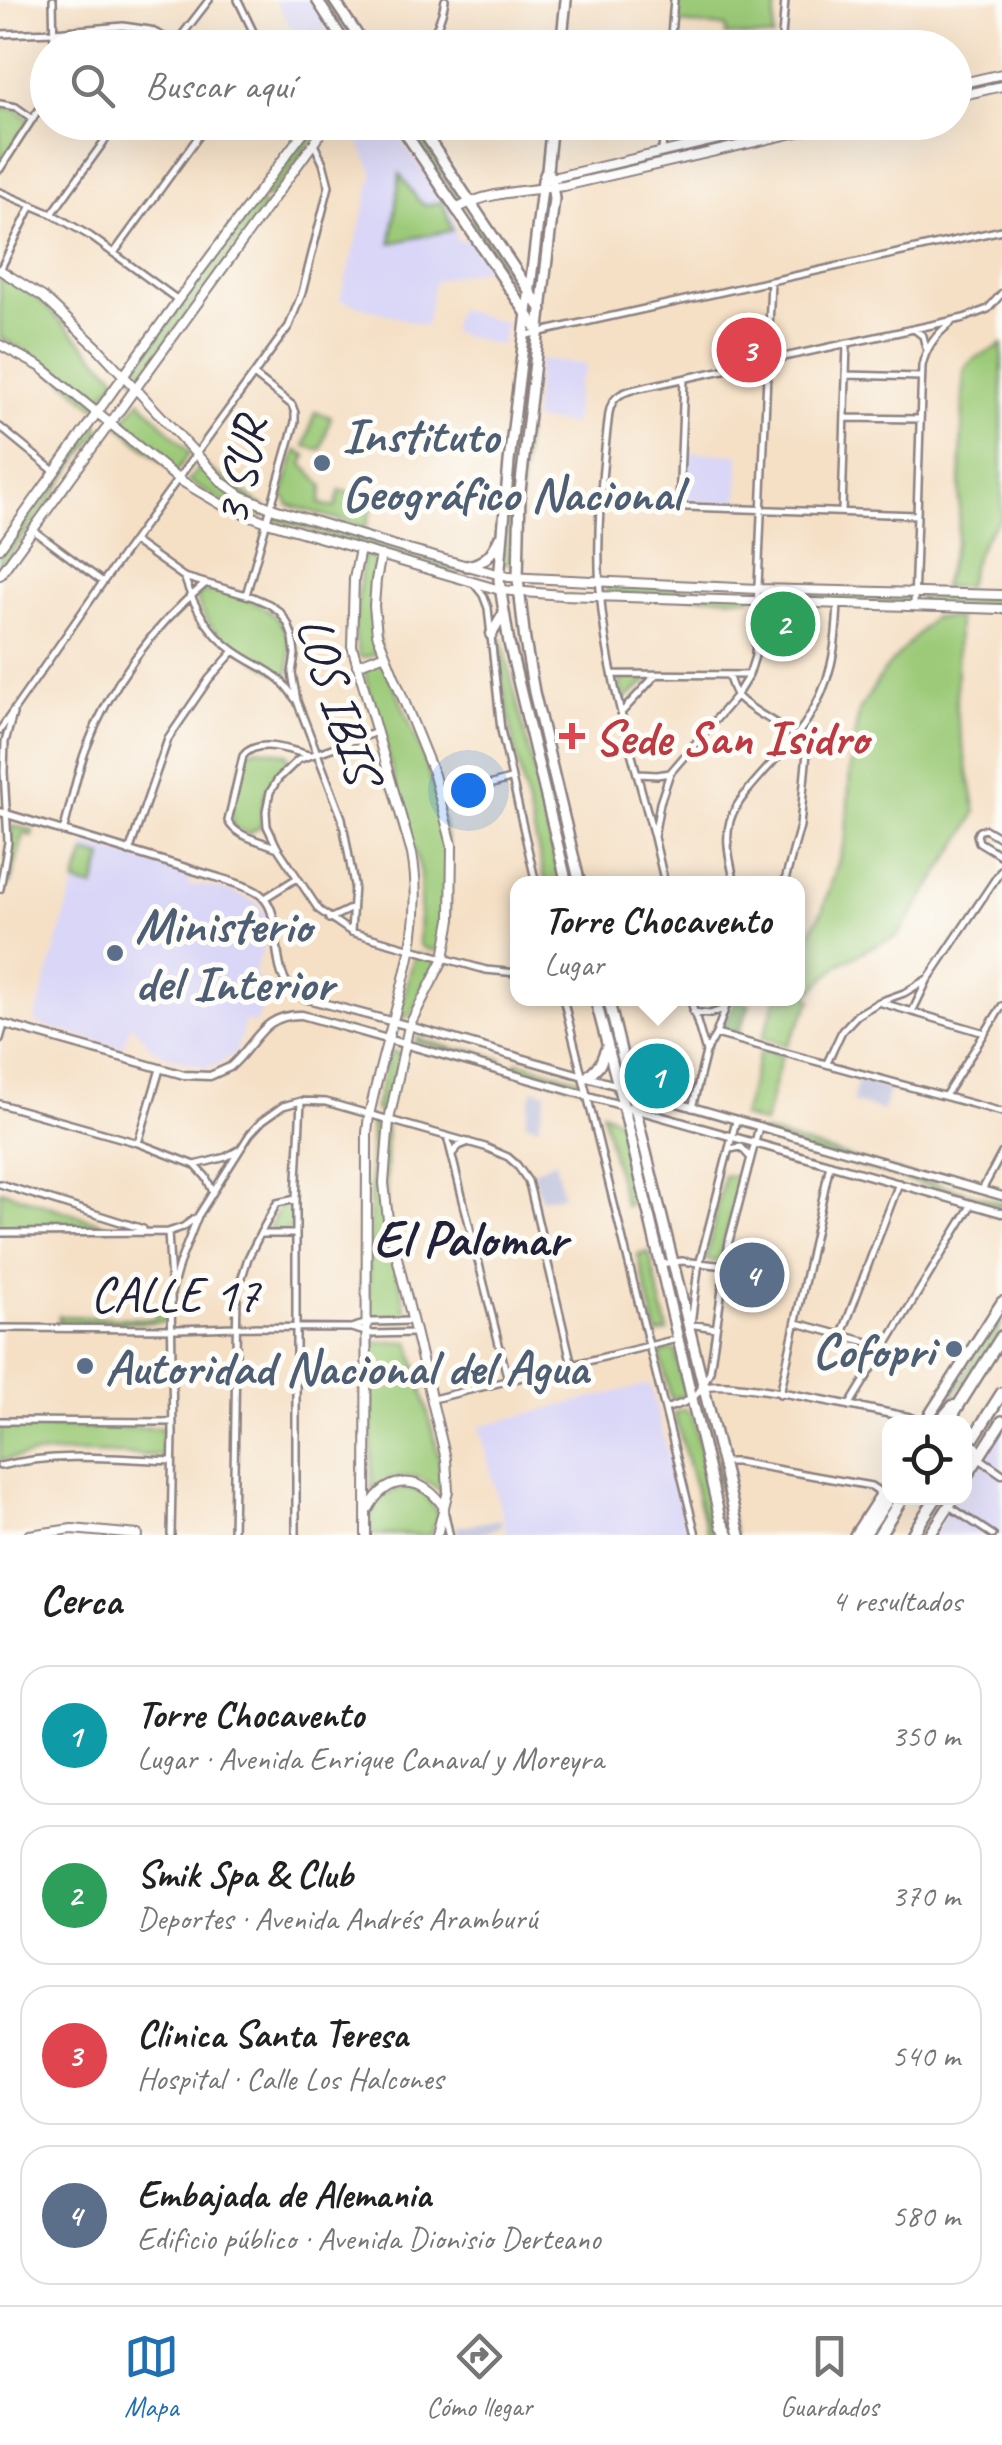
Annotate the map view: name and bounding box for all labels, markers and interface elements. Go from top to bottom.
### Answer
search box [30,30,972,140]
icon: search [65,58,120,113]
text: Buscar aquí [145,62,294,109]
pin: 3 [716,312,782,388]
place label: Instituto Geográfico Nacional [342,404,690,525]
street label: 3 SUR [199,407,283,530]
marker: Instituto Geográfico Nacional [311,452,333,474]
pin: 2 [750,586,816,662]
street label: LOS IBIS [282,609,398,800]
place label: Sede San Isidro [594,706,873,769]
marker: Sede San Isidro [559,723,585,749]
your location [443,765,494,816]
popup [510,876,805,1006]
place label: Ministerio del Interior [135,894,338,1015]
text: Torre Chocavento [544,897,771,944]
marker: Ministerio del Interior [104,942,126,964]
text: Lugar [544,944,604,985]
pin: 1 [624,1038,690,1114]
district label: El Palomar [373,1206,572,1272]
pin: 4 [720,1238,784,1312]
street label: CALLE 17 [91,1263,262,1326]
place label: Cofopri [812,1319,940,1382]
place label: Autoridad Nacional del Agua [105,1336,591,1399]
marker: Cofopri [943,1338,965,1360]
marker: Autoridad Nacional del Agua [74,1355,96,1377]
map controls [882,1415,972,1505]
button: locate [882,1415,972,1505]
text: Cerca [40,1574,122,1627]
text: 4 resultados [831,1580,962,1621]
text: Torre Chocavento [137,1691,364,1738]
text: 1 [67,1715,82,1756]
text: 350 m [891,1715,960,1756]
text: Lugar · Avenida Enrique Canaval y Moreyra [137,1738,604,1779]
text: Smik Spa & Club [137,1851,353,1898]
text: 2 [67,1875,82,1916]
text: 370 m [891,1875,960,1916]
text: Deportes · Avenida Andrés Aramburú [137,1898,537,1939]
text: Clinica Santa Teresa [137,2011,408,2058]
text: 3 [67,2035,82,2076]
text: 540 m [891,2035,960,2076]
text: Hospital · Calle Los Halcones [137,2058,443,2099]
text: Embajada de Alemania [137,2171,431,2218]
text: 4 [67,2195,82,2236]
text: 580 m [891,2195,960,2236]
text: Edificio público · Avenida Dionisio Derteano [137,2218,601,2259]
tab: Mapa [124,2329,179,2424]
tab: Cómo llegar [426,2329,532,2424]
tab: Guardados [780,2329,878,2424]

